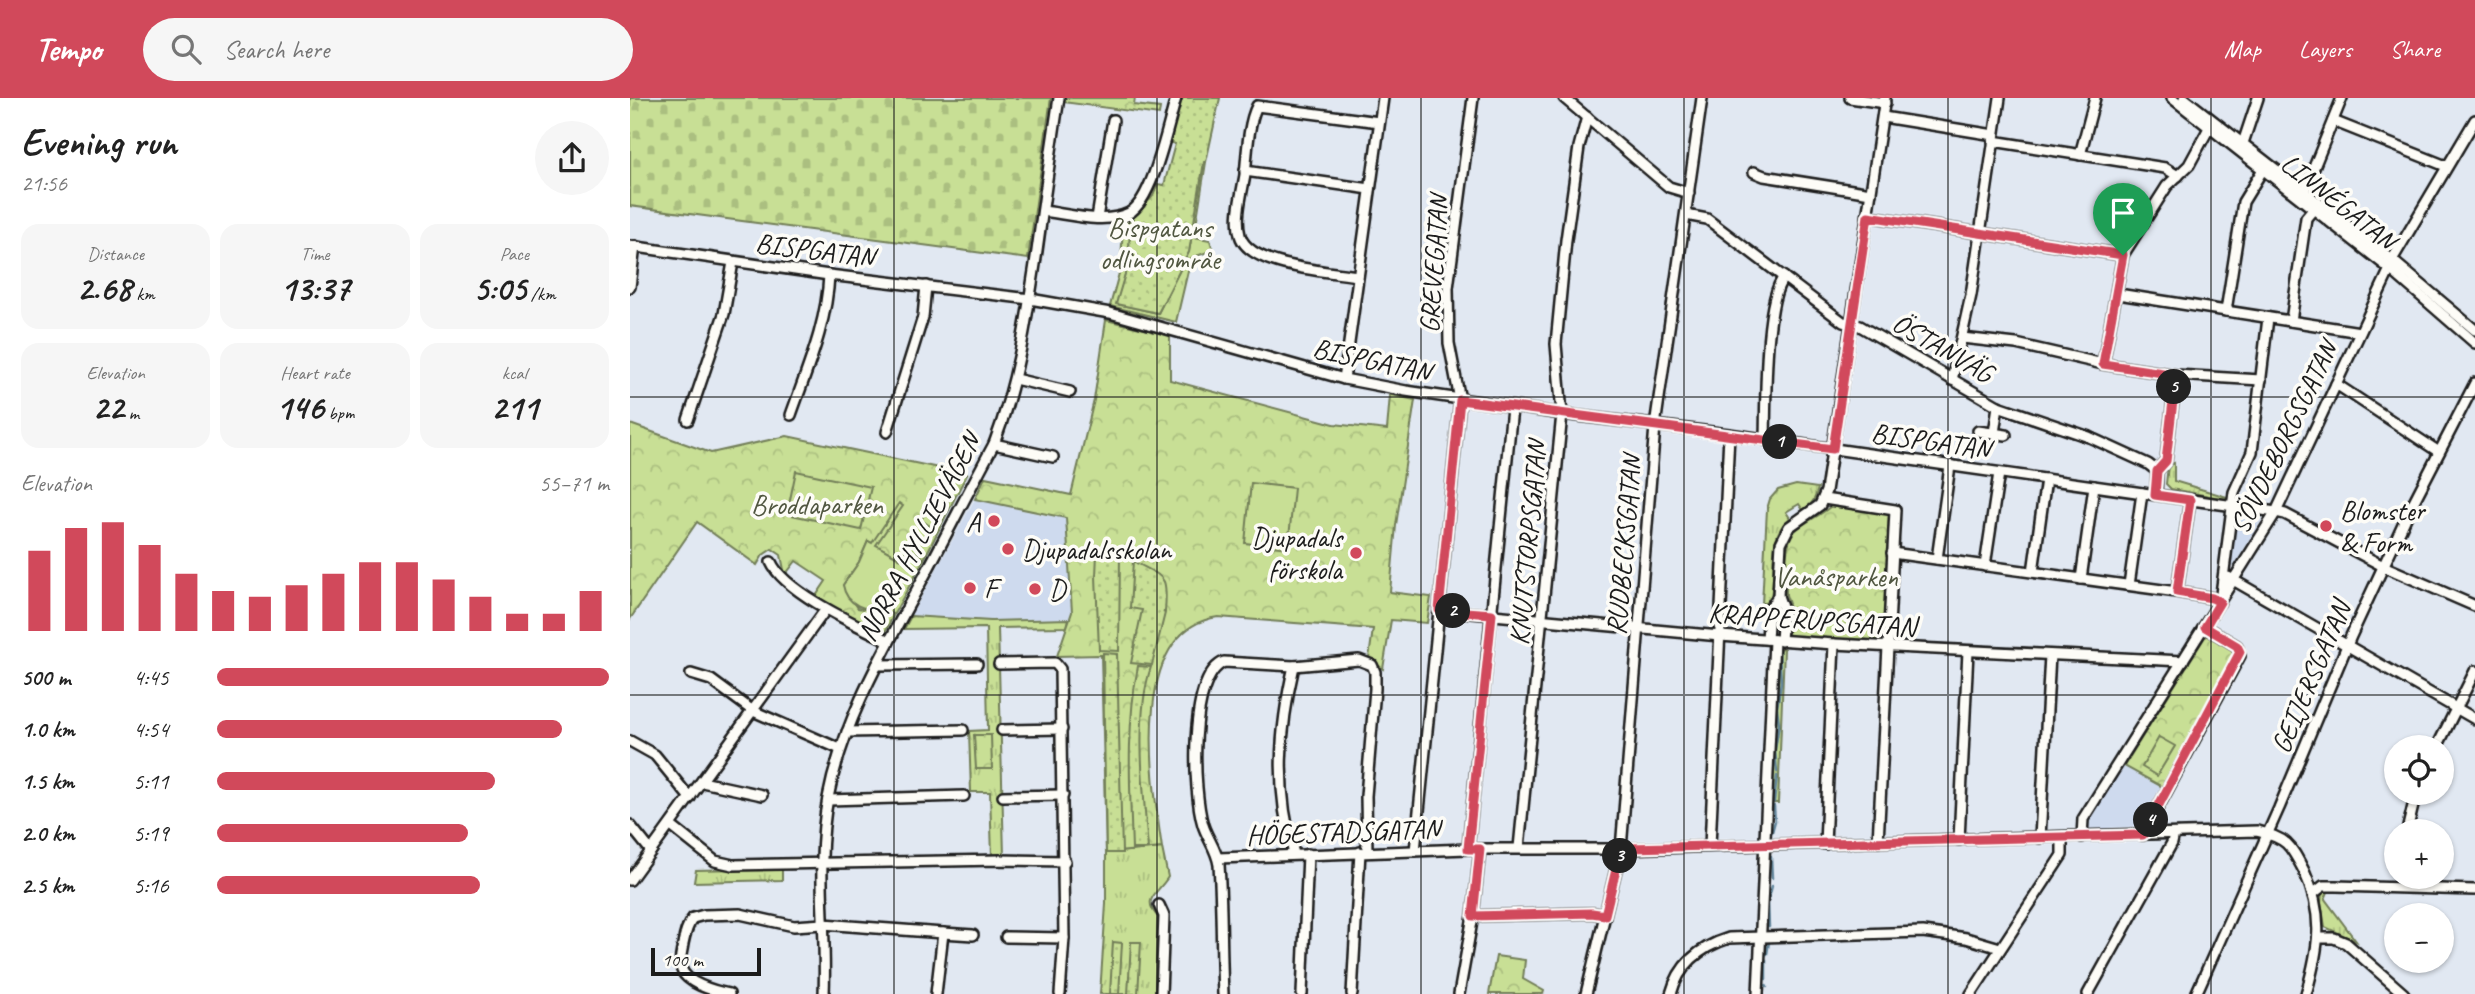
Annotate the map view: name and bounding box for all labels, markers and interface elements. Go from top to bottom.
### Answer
search box [143,18,633,81]
text: Tempo [35,28,101,70]
icon: search [167,30,205,68]
text: Search here [223,33,329,66]
text: Map [2224,34,2261,64]
text: Layers [2299,34,2352,64]
text: Share [2390,34,2440,64]
text: Evening run [21,119,177,166]
button: share [535,121,609,195]
street label: LINNÉGATAN [2274,146,2407,260]
text: 21:56 [21,169,67,198]
pin [2093,183,2153,255]
street label: GREVEGATAN [1411,190,1456,334]
icon: arrive [2104,194,2142,232]
park label: Bispgatans odlingsområe [1100,210,1222,277]
street label: BISPGATAN [753,225,881,275]
text: Distance [87,242,144,266]
text: Time [300,242,330,266]
text: Pace [500,242,529,266]
text: 2.68 [77,266,132,311]
text: 13:37 [280,266,350,311]
text: 5:05 [473,266,526,311]
text: km [132,282,155,306]
text: /km [526,282,556,306]
street label: ÖSTANVÄG [1886,305,2002,392]
street label: BISPGATAN [1310,330,1438,390]
street label: SÖVDEBORGSGATAN [2222,332,2347,539]
text: Elevation [86,361,145,385]
text: Heart rate [280,361,350,385]
text: kcal [502,361,527,385]
pin: 5 [2156,370,2192,404]
text: 5 [2169,374,2178,398]
text: 22 [92,385,124,430]
text: 146 [276,385,324,430]
text: 211 [491,385,538,430]
text: m [124,401,139,425]
text: bpm [324,401,354,425]
street label: BISPGATAN [1869,415,1997,467]
street label: NORRA HYLLIEVÄGEN [849,424,990,647]
pin: 1 [1762,424,1798,460]
text: 1 [1775,429,1784,453]
street label: KNUTSTORPSGATAN [1501,435,1554,646]
street label: RUDBECKSGATAN [1598,450,1649,636]
text: Elevation [21,469,92,498]
text: 55–71 m [539,469,609,498]
park label: Broddaparken [751,487,884,522]
place label: Blomster & Form [2340,493,2427,560]
place label: A [966,504,982,539]
marker: A [986,513,1002,529]
marker: Blomster & Form [2318,518,2334,534]
place label: Djupadals förskola [1251,520,1344,587]
place label: Djupadalsskolan [1022,532,1173,567]
marker: Djupadalsskolan [1000,541,1016,557]
marker: Djupadals förskola [1348,545,1364,561]
park label: Vanåsparken [1774,559,1898,594]
place label: F [984,571,1003,606]
place label: D [1049,572,1068,607]
marker: F [962,580,978,596]
marker: D [1027,581,1043,597]
street label: GEIJERSGATAN [2263,592,2360,758]
pin: 2 [1436,594,1470,628]
street label: KRAPPERUPSGATAN [1707,595,1921,644]
text: 2 [1448,598,1457,622]
text: 500 m [21,663,70,692]
text: 4:45 [133,663,169,692]
text: 1.0 km [21,715,75,744]
text: 4:54 [133,715,169,744]
map controls [2384,735,2454,973]
button: locate [2384,735,2454,805]
text: 1.5 km [21,767,74,796]
text: 5:11 [133,767,169,796]
pin: 4 [2134,802,2168,838]
text: 4 [2146,807,2155,831]
street label: HÖGESTADSGATAN [1246,810,1445,852]
text: 2.0 km [21,819,75,848]
text: 5:19 [133,819,169,848]
button: + [2384,819,2454,889]
pin: 3 [1602,838,1637,874]
text: 3 [1615,843,1624,867]
text: 2.5 km [21,871,74,900]
text: 5:16 [133,871,169,900]
button: − [2384,903,2454,973]
scale bar [651,945,761,977]
text: 100 m [662,948,703,972]

